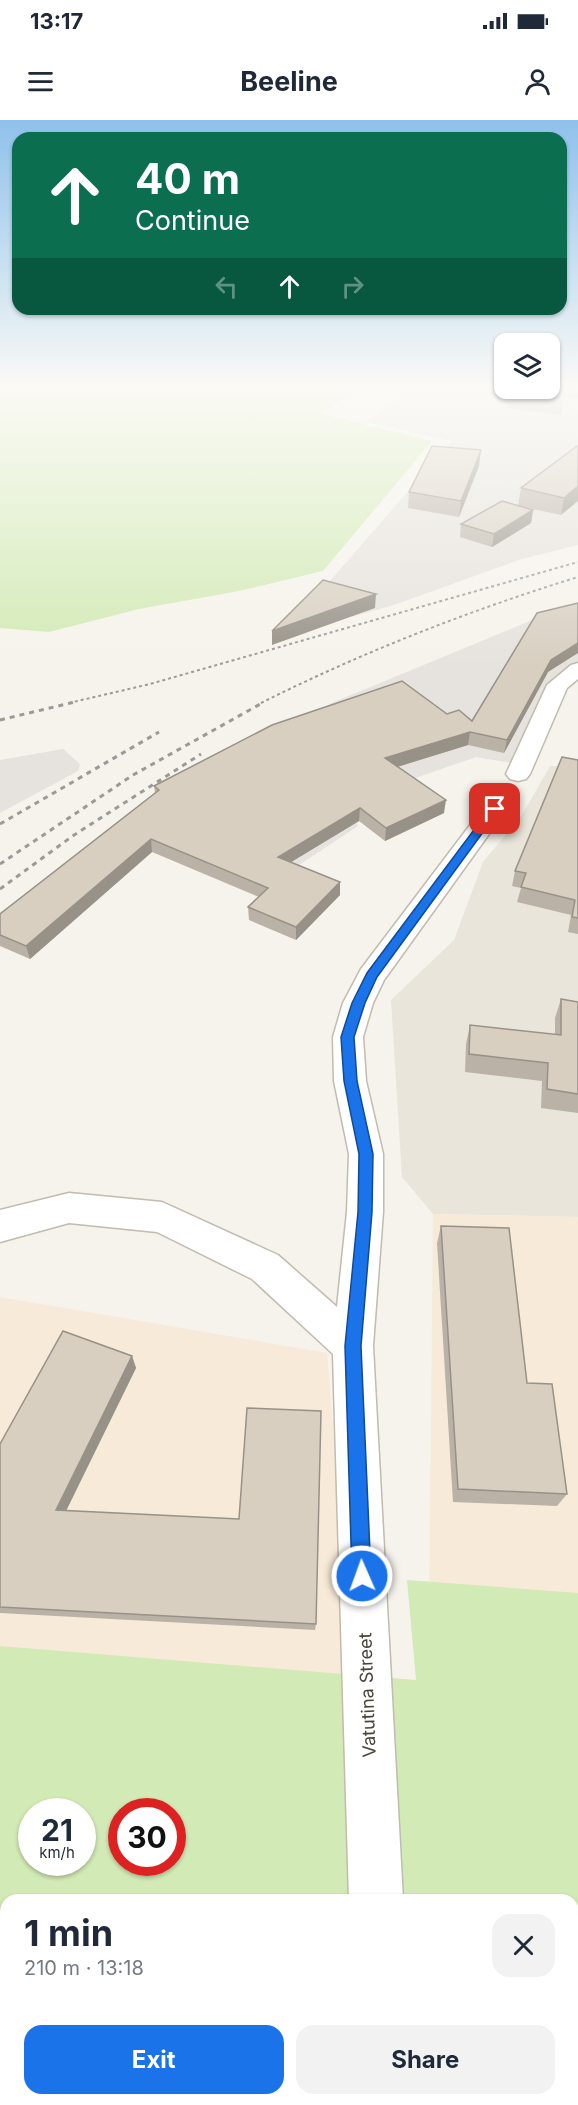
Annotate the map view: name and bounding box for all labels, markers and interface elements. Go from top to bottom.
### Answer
text: 13:17 [30,8,83,34]
icon: menu [24,65,57,98]
text: Beeline [240,65,338,98]
icon: person [521,65,554,98]
text: 40 m [135,153,240,204]
icon: ahead [36,156,114,234]
text: Continue [135,204,250,237]
icon: left [210,270,243,303]
icon: ahead [273,270,306,303]
icon: right [336,270,369,303]
map controls [494,333,560,399]
button: layers [494,333,560,399]
pin [469,783,520,834]
icon: arrive [478,792,511,825]
position arrow [330,1544,394,1608]
street label: Vatutina Street [354,1632,380,1758]
speed limit sign: 30 [108,1798,186,1876]
text: 21 [41,1812,73,1848]
text: km/h [39,1843,75,1862]
text: 1 min [24,1911,113,1955]
button: close [492,1914,555,1977]
text: 210 m · 13:18 [24,1956,144,1980]
button: Exit [24,2025,284,2094]
button: Share [296,2025,555,2094]

